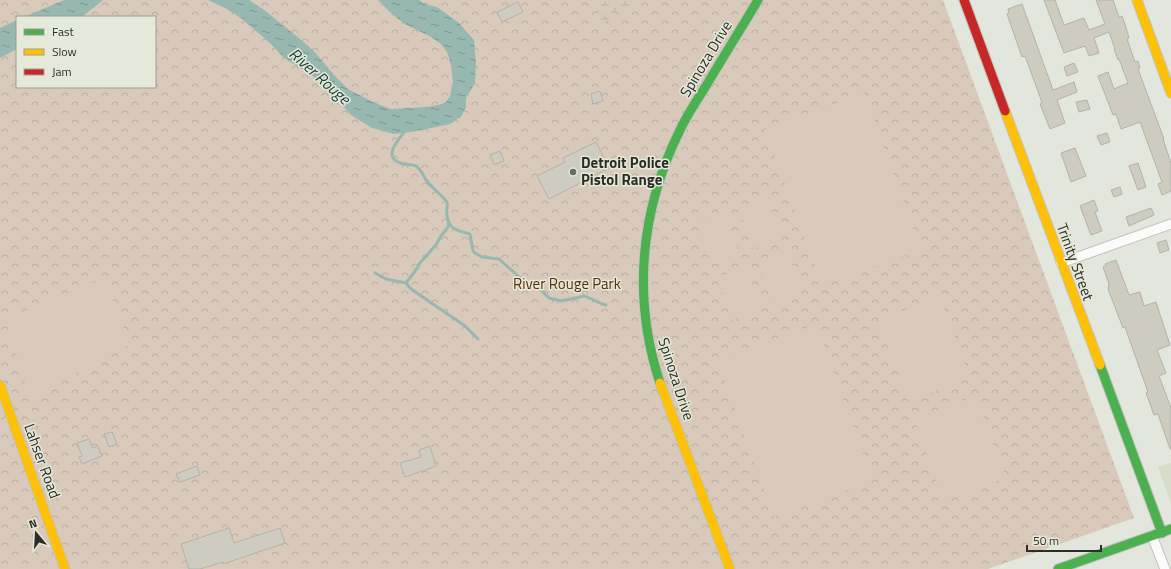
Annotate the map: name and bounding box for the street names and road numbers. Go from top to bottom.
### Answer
street label: Spinoza Drive [674,16,737,101]
street label: Trinity Street [1051,220,1100,304]
street label: Spinoza Drive [652,335,701,423]
street label: Lahser Road [18,420,67,502]

